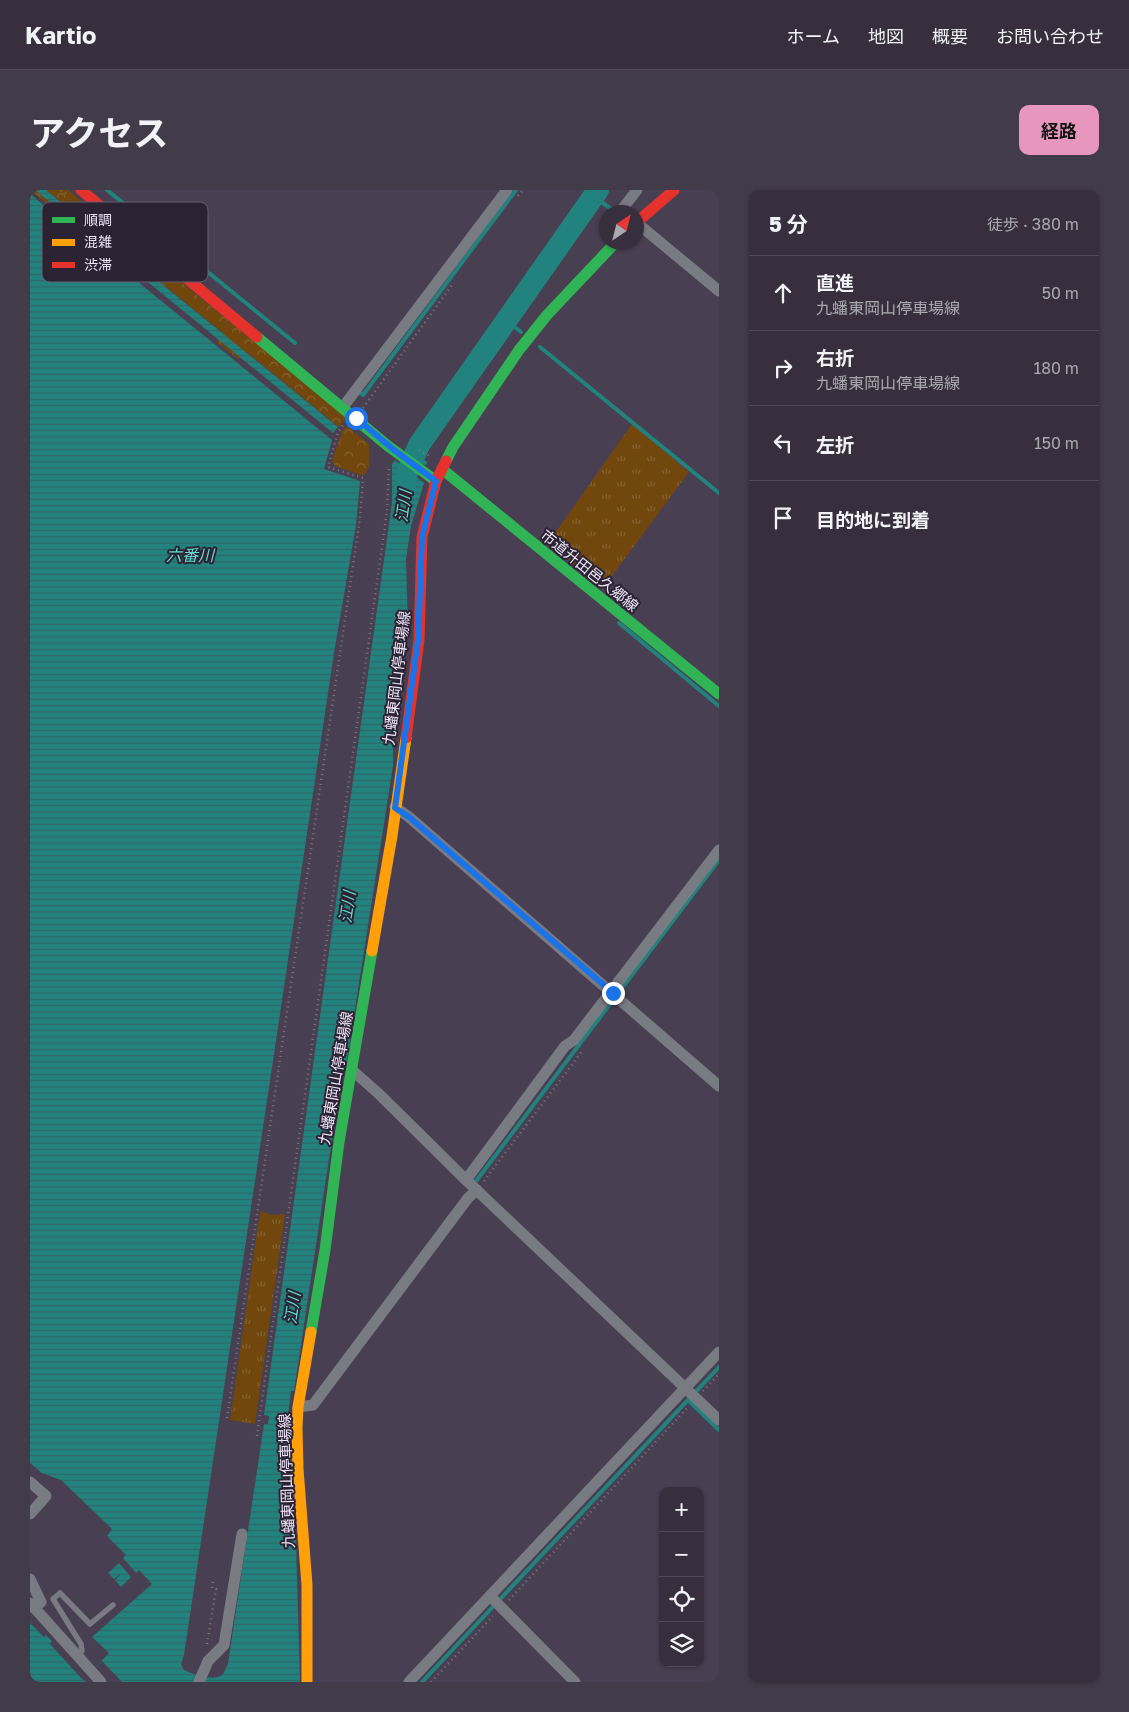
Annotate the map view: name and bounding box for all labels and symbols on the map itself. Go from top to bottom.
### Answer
legend [42,202,208,282]
north arrow [599,205,644,250]
text: 順調 [84,211,112,228]
text: 混雑 [84,233,112,250]
text: 渋滞 [84,256,112,273]
route start [345,407,368,430]
water label: 江川 [391,487,415,523]
street label: 市道升田邑久郷線 [538,525,642,615]
water label: 六番川 [166,545,216,565]
street label: 九蟠東岡山停車場線 [379,610,413,746]
water label: 江川 [335,888,359,924]
route end [602,982,625,1005]
street label: 九蟠東岡山停車場線 [314,1010,356,1146]
water label: 江川 [280,1289,304,1325]
street label: 九蟠東岡山停車場線 [275,1413,297,1549]

